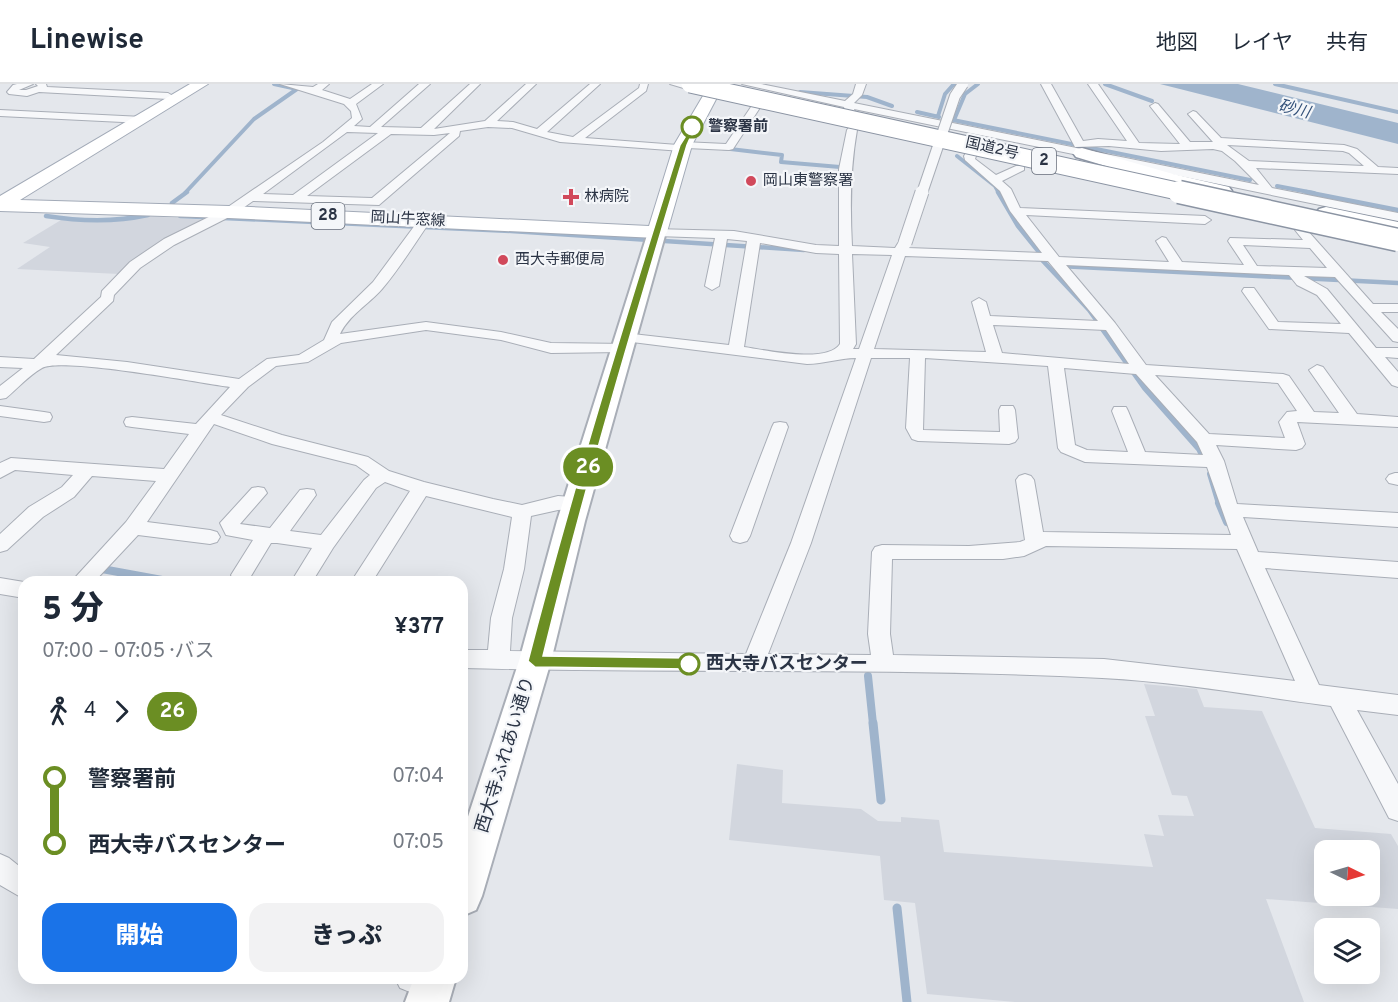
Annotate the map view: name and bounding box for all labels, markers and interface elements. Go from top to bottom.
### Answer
text: Linewise [30,23,144,59]
text: 地図 [1156,30,1198,57]
text: レイヤ [1231,30,1293,57]
text: 共有 [1326,30,1368,57]
water label: 砂川 [1276,96,1314,124]
marker: 警察署前 [681,116,703,138]
place label: 警察署前 [708,117,768,137]
street label: 国道2号 [963,134,1021,164]
road number: 2 [1032,148,1056,174]
place label: 岡山東警察署 [763,172,853,191]
marker: 岡山東警察署 [744,174,758,188]
marker: 林病院 [562,188,580,206]
place label: 林病院 [584,188,629,207]
road number: 28 [312,203,344,229]
street label: 岡山牛窓線 [370,209,446,231]
place label: 西大寺郵便局 [515,251,605,270]
marker: 西大寺郵便局 [496,253,510,267]
line badge: 26 [561,448,615,487]
text: 26 [575,454,601,481]
text: 5 分 [42,590,103,632]
text: ¥377 [394,614,444,641]
text: 07:00 – 07:05 · バス [42,639,215,665]
marker: 西大寺バスセンター [678,653,700,675]
place label: 西大寺バスセンター [706,653,868,676]
street label: 西大寺ふれあい通り [471,674,541,836]
icon: walk [42,695,75,728]
icon: forward [105,695,138,728]
text: 4 [84,698,96,724]
text: 26 [159,698,185,725]
text: 07:04 [392,764,444,790]
text: 警察署前 [88,767,176,794]
text: 07:05 [392,830,444,856]
text: 西大寺バスセンター [88,833,286,860]
north arrow [1314,840,1380,906]
map controls [1314,840,1380,984]
button: 開始 [42,903,237,972]
button: きっぷ [249,903,444,972]
button: layers [1314,918,1380,984]

